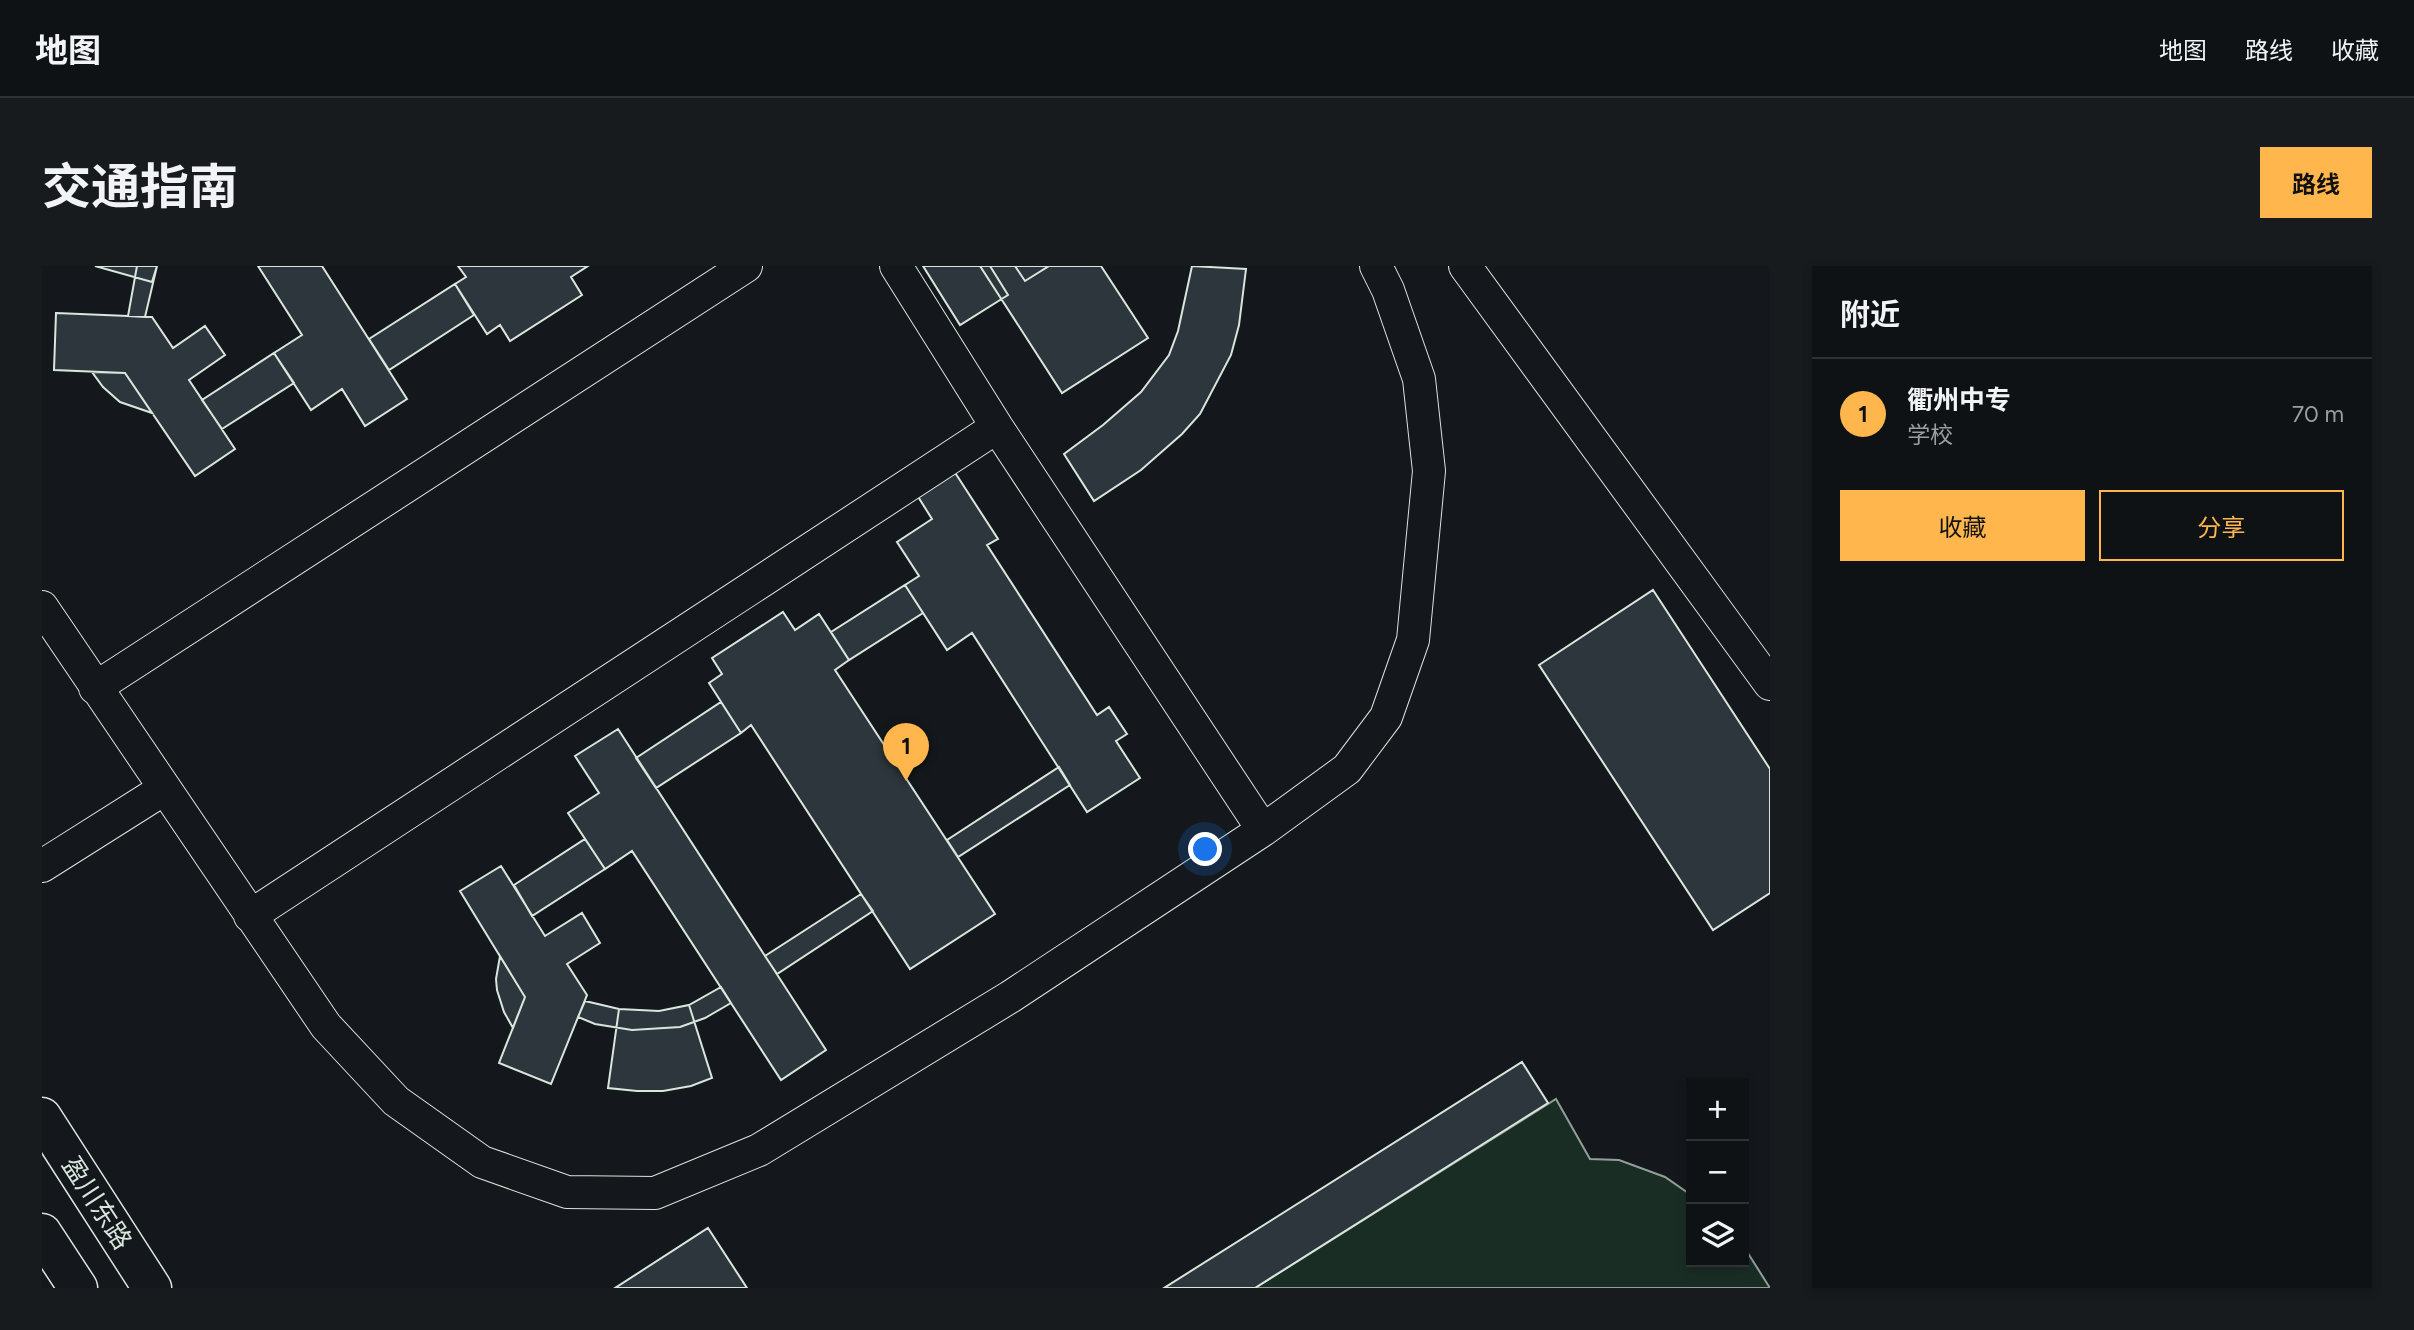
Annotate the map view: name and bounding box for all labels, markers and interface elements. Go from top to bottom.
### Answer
text: 地图 [35,31,101,70]
text: 地图 [2159,36,2207,65]
text: 路线 [2245,36,2293,65]
text: 收藏 [2331,36,2379,65]
button: 路线 [2260,147,2372,218]
text: 交通指南 [42,157,238,216]
text: 附近 [1840,296,1900,333]
text: 衢州中专 [1907,384,2011,416]
text: 1 [1858,400,1868,428]
text: 70 m [2292,400,2344,428]
text: 学校 [1907,421,1953,449]
button: 收藏 [1840,490,2085,561]
button: 分享 [2099,490,2344,561]
pin: 1 [883,723,929,781]
your location [1188,832,1222,866]
map controls [1686,1078,1749,1267]
button: + [1686,1078,1749,1141]
button: − [1686,1141,1749,1204]
street label: 盈川东路 [55,1151,139,1255]
button: layers [1686,1204,1749,1267]

